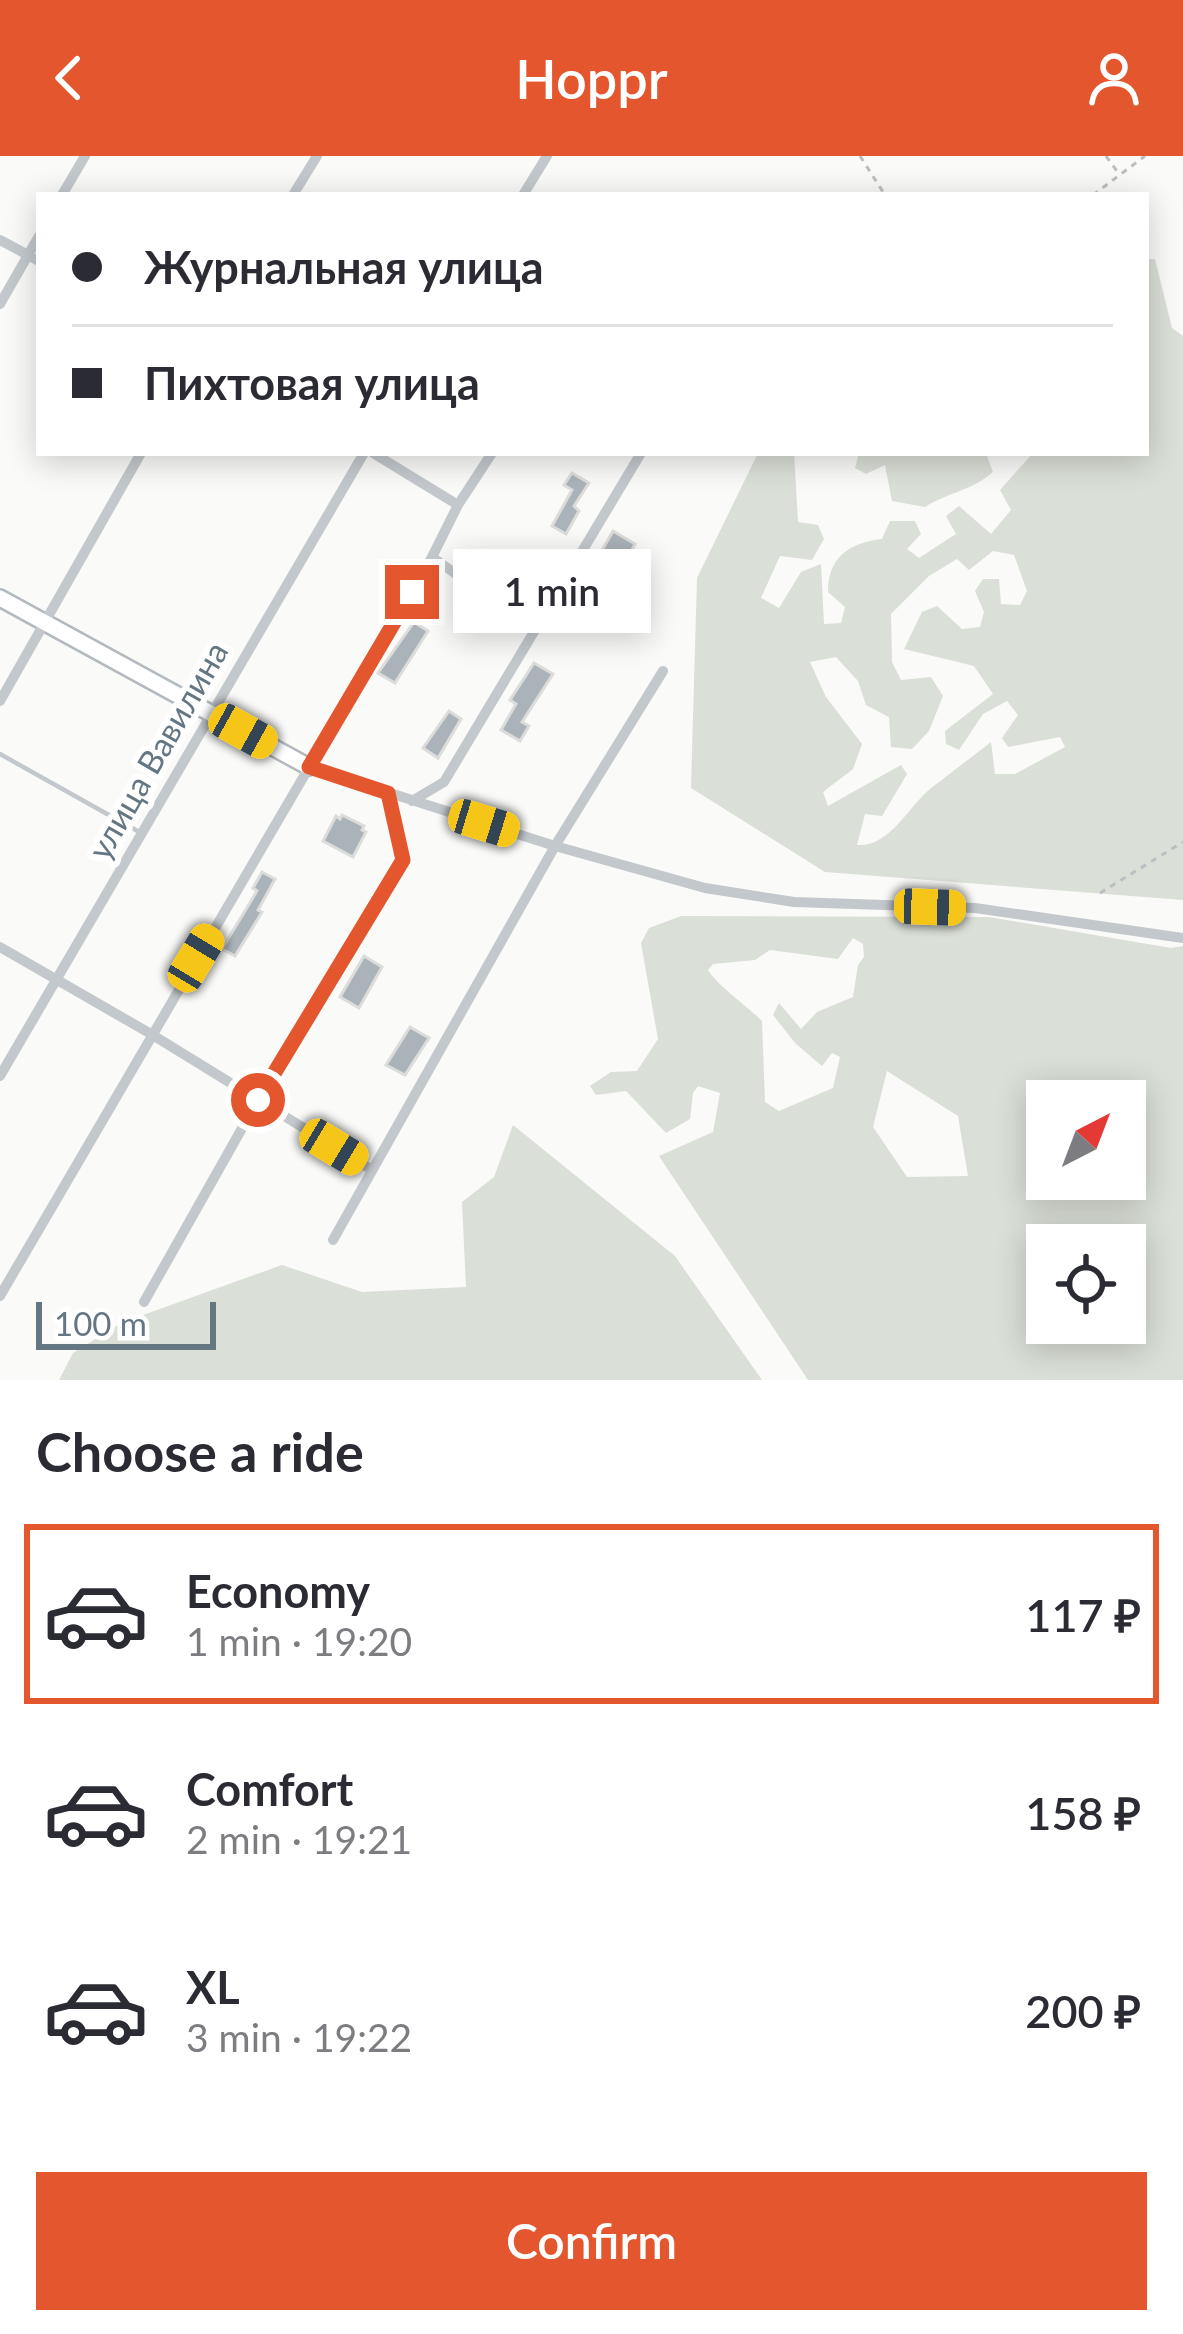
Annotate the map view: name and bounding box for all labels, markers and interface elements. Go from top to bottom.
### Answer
icon: back [36,45,102,111]
icon: person [1081,45,1147,111]
text: Hoppr [515,46,668,111]
text: Журнальная улица [144,240,544,294]
text: Пихтовая улица [144,356,480,410]
callout: 1 min [454,550,652,634]
route end [385,565,439,619]
text: 1 min [504,568,600,614]
street label: улица Вавилина [78,634,236,866]
car [203,698,283,764]
car [444,795,524,851]
car [893,888,967,926]
car [162,918,230,998]
route start [231,1073,285,1127]
north arrow [1026,1080,1146,1200]
map controls [1026,1080,1146,1344]
car [294,1113,374,1181]
button: locate [1026,1224,1146,1344]
scale bar [36,1296,216,1349]
text: 100 m [54,1303,147,1343]
text: Choose a ride [36,1419,364,1484]
icon: car [42,1560,150,1668]
text: Economy [186,1564,370,1618]
text: 117 ₽ [1025,1588,1141,1642]
text: 1 min · 19:20 [186,1618,412,1664]
icon: car [42,1758,150,1866]
text: Comfort [186,1762,353,1816]
text: 158 ₽ [1025,1786,1141,1840]
text: 2 min · 19:21 [186,1816,412,1862]
icon: car [42,1956,150,2064]
text: XL [186,1960,240,2014]
text: 200 ₽ [1025,1984,1141,2038]
text: 3 min · 19:22 [186,2014,412,2060]
button: Confirm [36,2172,1147,2310]

